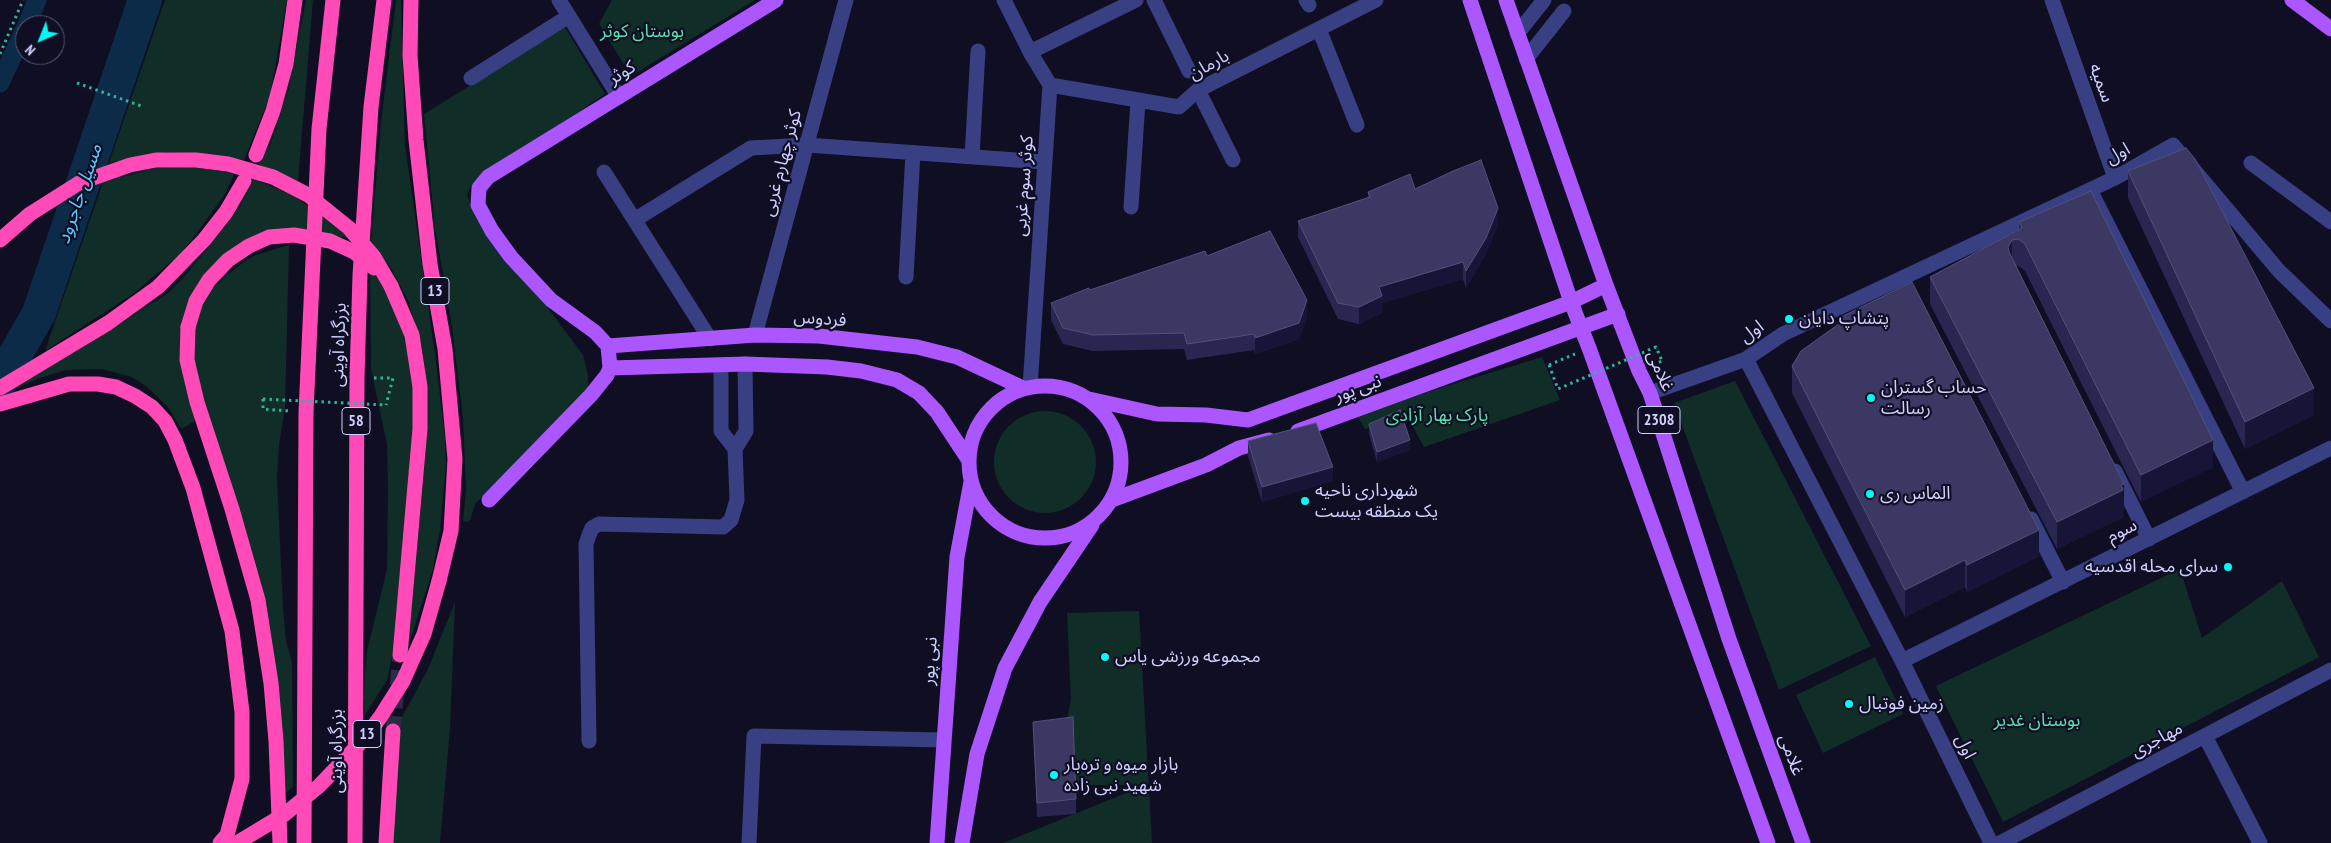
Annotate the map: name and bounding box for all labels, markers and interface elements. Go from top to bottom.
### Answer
north arrow [15,15,65,65]
park label: بوستان کوثر [600,21,684,43]
text: N [21,41,39,59]
street label: بارمان [1185,45,1233,85]
street label: کوثر [604,56,640,90]
street label: سمیه [2084,61,2118,105]
street label: کوثر چهارم غربی [757,107,807,219]
street label: کوثر سوم غربی [1010,135,1038,237]
street label: اول [2102,139,2134,169]
water label: مسیل جاجرود [52,141,108,247]
road number: 13 [421,278,449,304]
street label: بزرگراه آوینی [327,302,351,388]
street label: فردوس [793,306,847,332]
place label: پتشاپ دایان [1799,308,1889,330]
marker: پتشاپ دایان [1783,313,1795,325]
street label: اول [1736,316,1768,348]
street label: غلامی [1642,347,1678,395]
street label: نبی پور [1331,371,1385,407]
place label: حساب گستران رسالت [1881,377,1987,419]
marker: حساب گستران رسالت [1865,392,1877,404]
park label: پارک بهار آزادی [1386,405,1488,427]
road number: 2308 [1638,406,1680,434]
road number: 58 [342,408,370,434]
place label: شهرداری ناحیه یک منطقه بیست [1315,480,1438,522]
place label: الماس ری [1880,483,1950,505]
marker: الماس ری [1864,488,1876,500]
marker: شهرداری ناحیه یک منطقه بیست [1299,495,1311,507]
street label: سوم [2103,514,2141,548]
place label: سرای محله اقدسیه [2085,556,2218,578]
marker: سرای محله اقدسیه [2222,561,2234,573]
street label: نبی پور [918,636,942,686]
place label: مجموعه ورزشی یاس [1115,646,1261,668]
marker: مجموعه ورزشی یاس [1099,651,1111,663]
place label: زمین فوتبال [1859,693,1944,715]
marker: زمین فوتبال [1843,698,1855,710]
street label: بزرگراه آوینی [326,709,348,793]
park label: بوستان غدیر [1994,710,2080,732]
street label: مهاجری [2128,718,2186,762]
road number: 13 [353,721,381,748]
street label: غلامی [1774,731,1808,779]
street label: اول [1950,731,1980,763]
place label: بازار میوه و تره‌بار شهید نبی زاده [1064,754,1178,796]
marker: بازار میوه و تره‌بار شهید نبی زاده [1048,769,1060,781]

